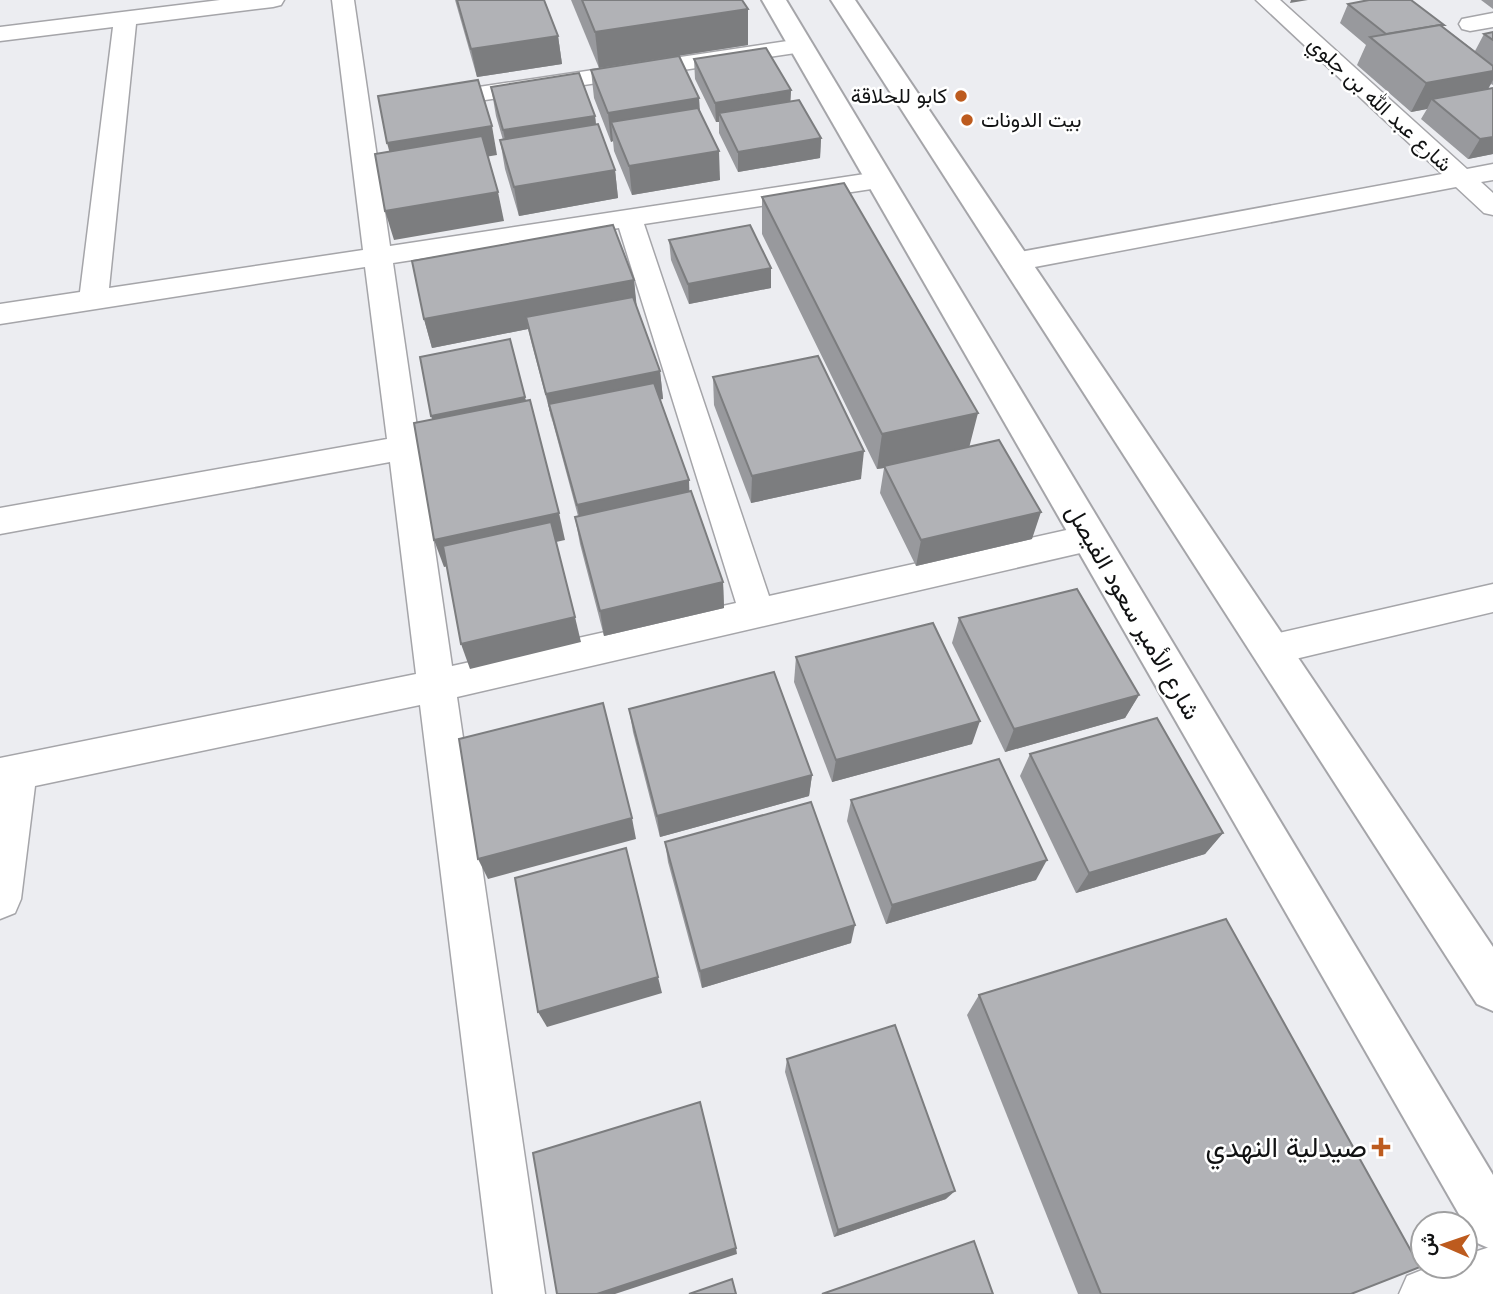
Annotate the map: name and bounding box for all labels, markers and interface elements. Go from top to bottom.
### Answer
street label: شارع عبد الله بن جلوي [1300,31,1457,180]
place label: كابو للحلاقة [851,84,947,109]
marker: كابو للحلاقة [953,88,969,104]
place label: بيت الدونات [981,108,1081,133]
marker: بيت الدونات [959,112,975,128]
street label: شارع الأمير سعود الفيصل [1058,499,1206,726]
place label: صيدلية النهدي [1205,1132,1367,1170]
marker: صيدلية النهدي [1373,1139,1389,1155]
north arrow [1409,1210,1479,1280]
text: ش [1417,1232,1439,1256]

